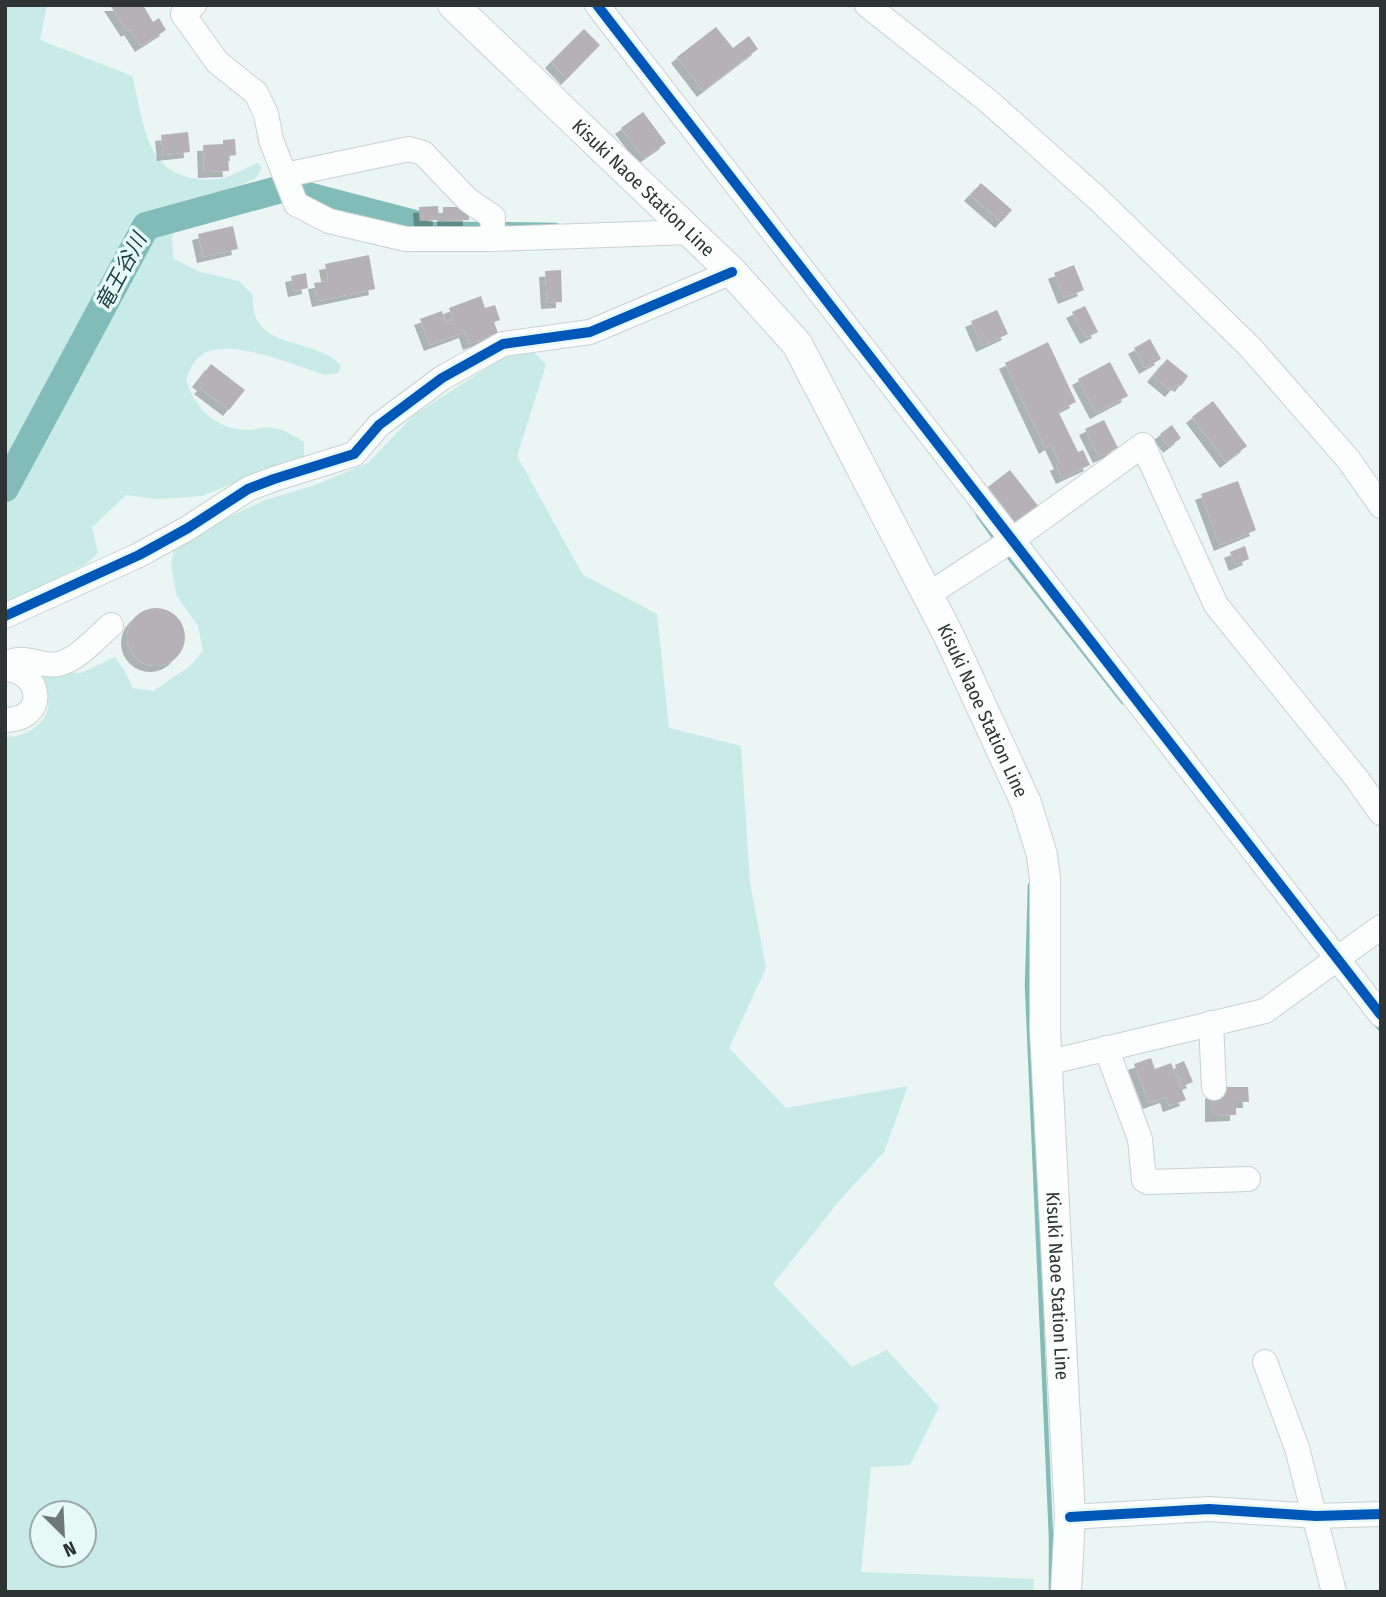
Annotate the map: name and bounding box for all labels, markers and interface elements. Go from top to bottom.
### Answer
street label: Kisuki Naoe Station Line [568,114,720,261]
water label: 竜王谷川 [90,227,153,315]
street label: Kisuki Naoe Station Line [933,619,1033,801]
street label: Kisuki Naoe Station Line [1042,1191,1074,1381]
north arrow [28,1499,98,1569]
text: N [60,1536,80,1562]

